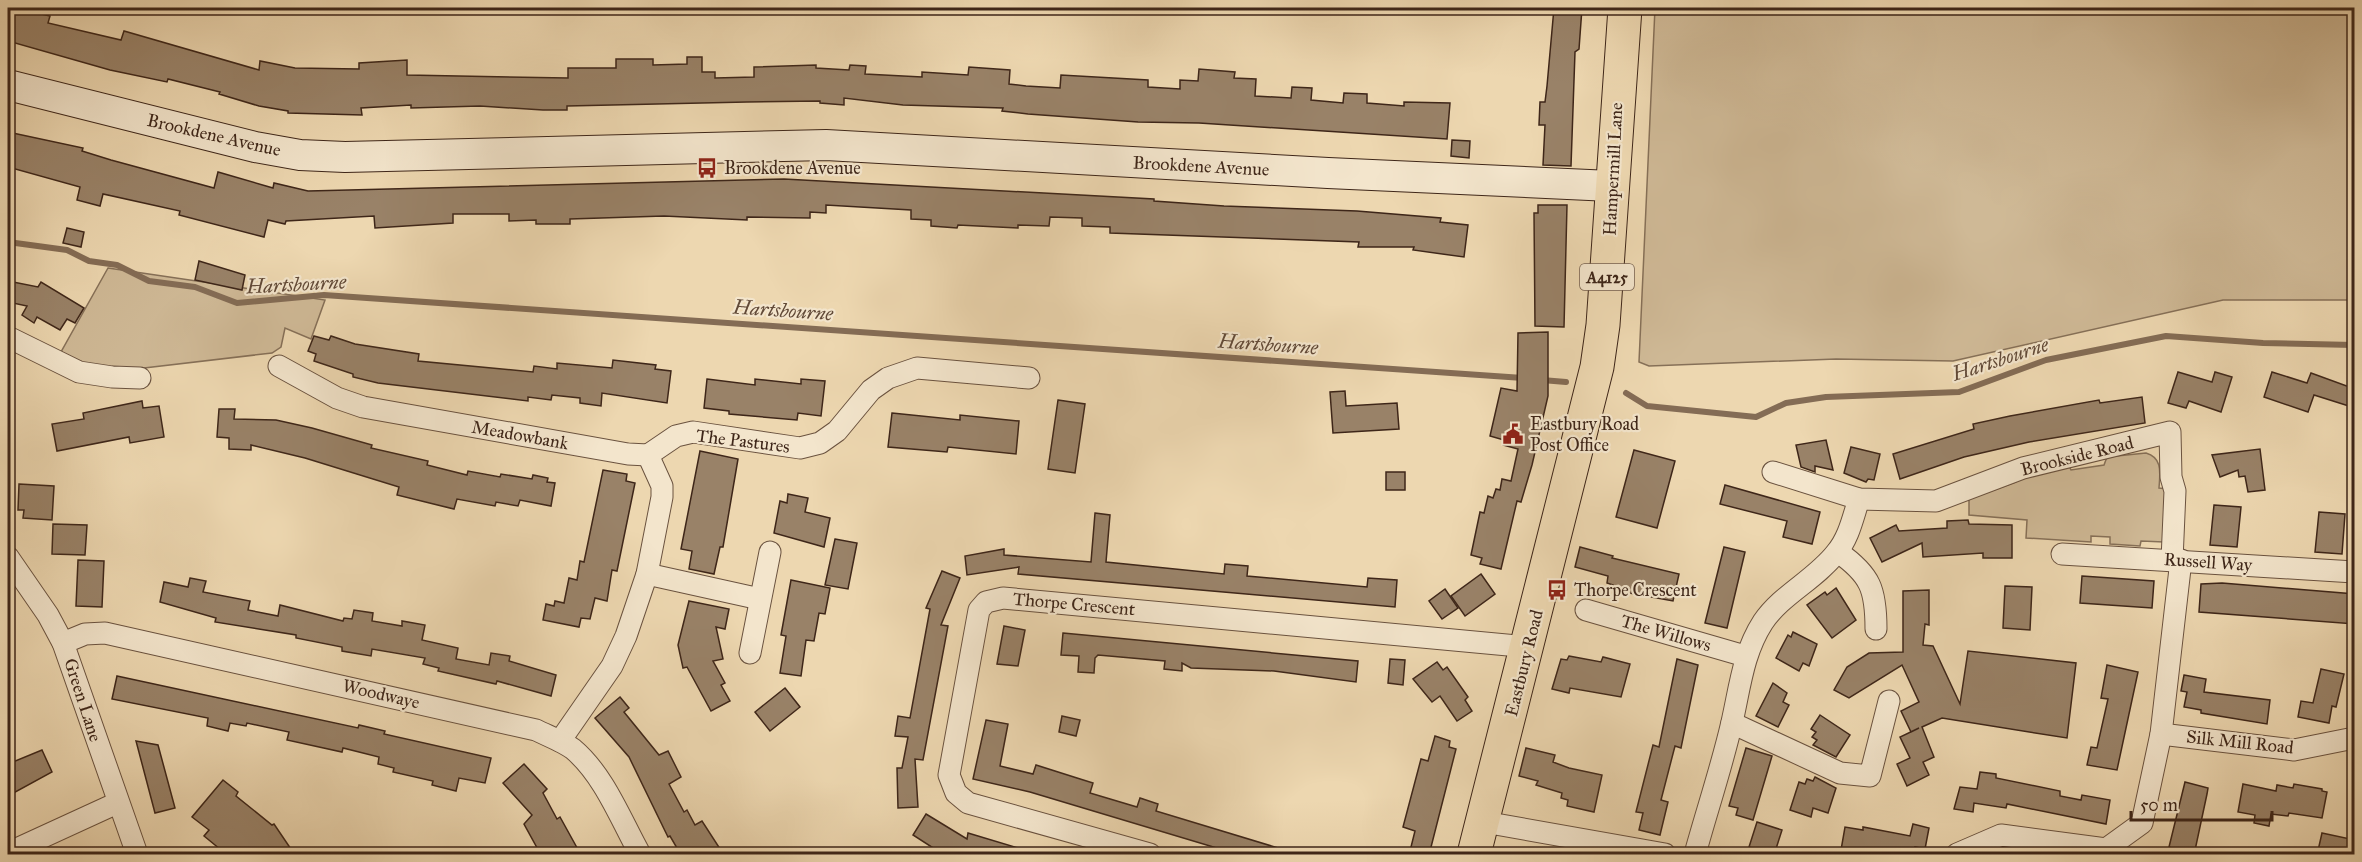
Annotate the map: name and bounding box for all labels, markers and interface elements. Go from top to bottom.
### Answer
street label: Hampermill Lane [1599,102,1627,236]
street label: Brookdene Avenue [145,109,283,161]
street label: Brookdene Avenue [1132,151,1270,181]
bus stop icon: Brookdene Avenue [695,156,719,180]
place label: Brookdene Avenue [724,157,861,179]
road number: A4125 [1580,264,1634,290]
water label: Hartsbourne [244,269,347,299]
water label: Hartsbourne [731,294,834,326]
water label: Hartsbourne [1216,328,1319,360]
water label: Hartsbourne [1948,332,2052,386]
place label: Eastbury Road Post Office [1530,413,1639,456]
street label: Meadowbank [470,416,571,454]
public building icon: Eastbury Road Post Office [1501,422,1525,446]
street label: The Pastures [695,424,791,458]
street label: Brookside Road [2018,431,2136,481]
street label: Russell Way [2163,548,2253,576]
bus stop icon: Thorpe Crescent [1545,578,1569,602]
place label: Thorpe Crescent [1574,579,1697,601]
street label: Thorpe Crescent [1012,588,1137,620]
street label: Eastbury Road [1500,607,1548,719]
street label: The Willows [1618,610,1714,656]
street label: Green Lane [59,655,107,745]
street label: Woodwaye [340,674,422,714]
street label: Silk Mill Road [2185,725,2295,759]
scale bar [2131,784,2272,822]
text: 50 m [2140,794,2178,816]

